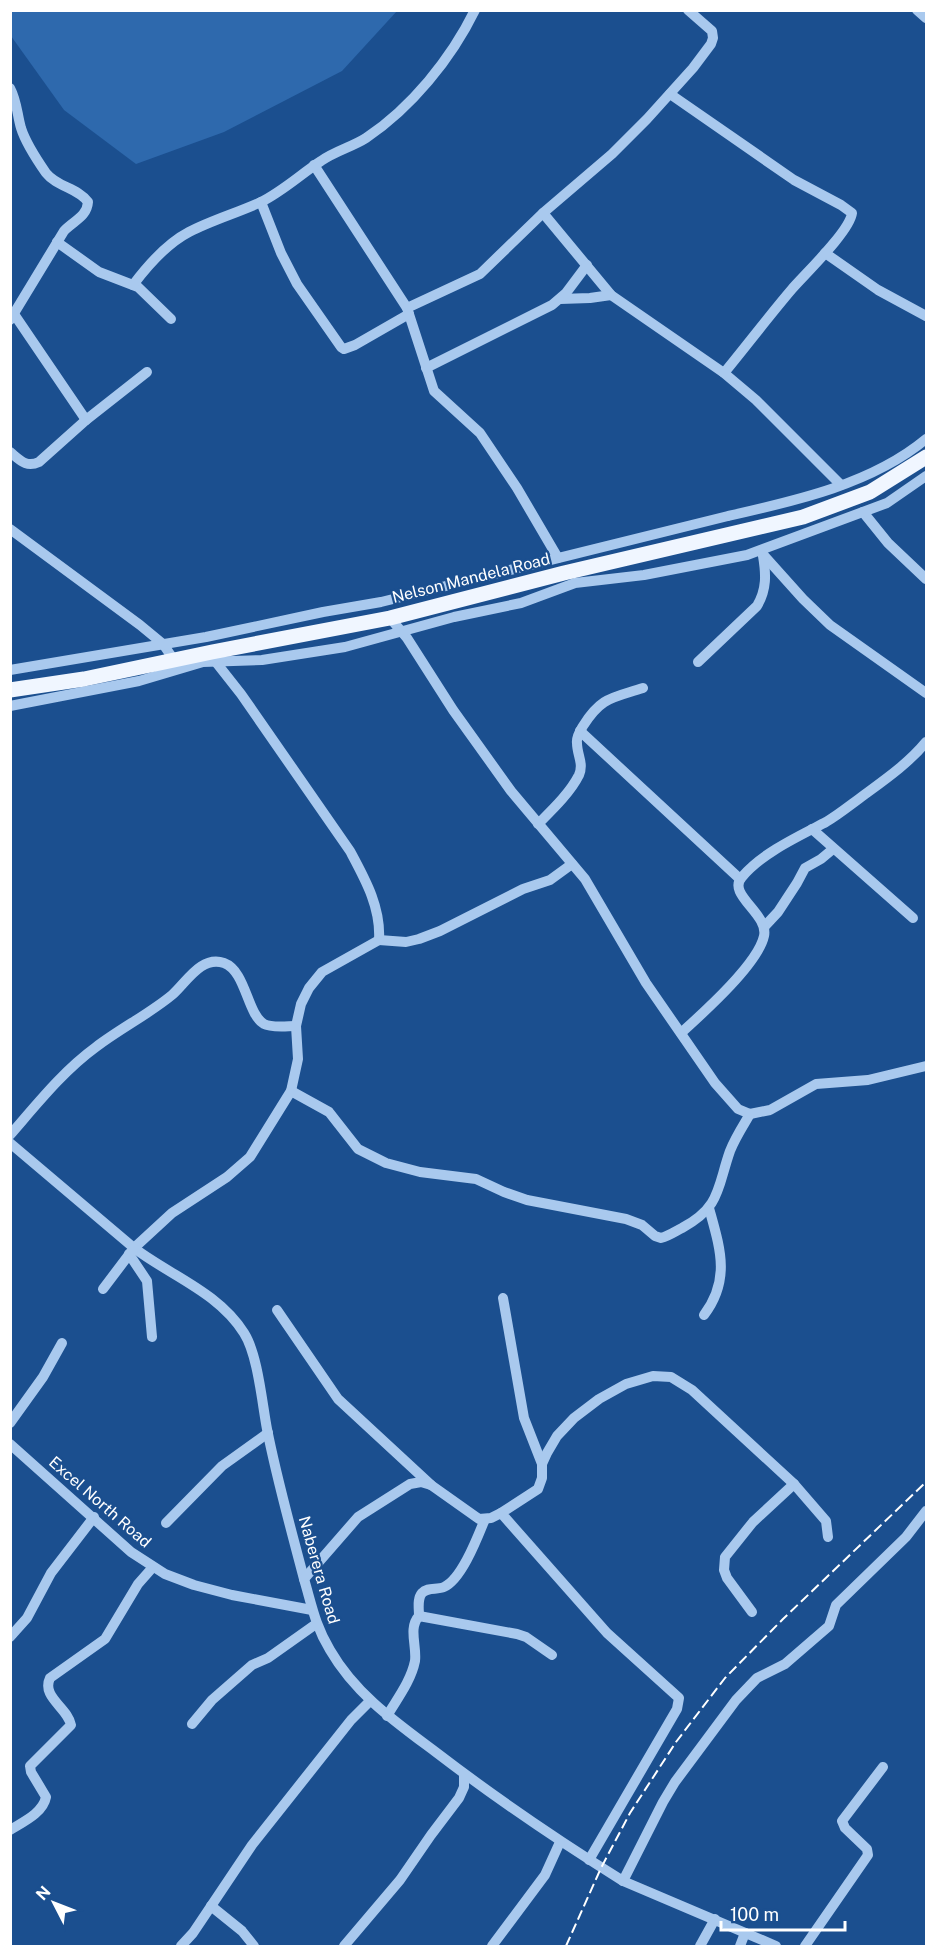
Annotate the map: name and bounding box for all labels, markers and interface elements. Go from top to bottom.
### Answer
street label: Nelson Mandela Road [390,549,552,607]
street label: Excel North Road [45,1452,155,1552]
street label: Naberera Road [295,1514,343,1626]
north arrow [24,1873,84,1933]
text: N [32,1882,54,1904]
scale bar [721,1894,846,1932]
text: 100 m [730,1904,779,1925]

